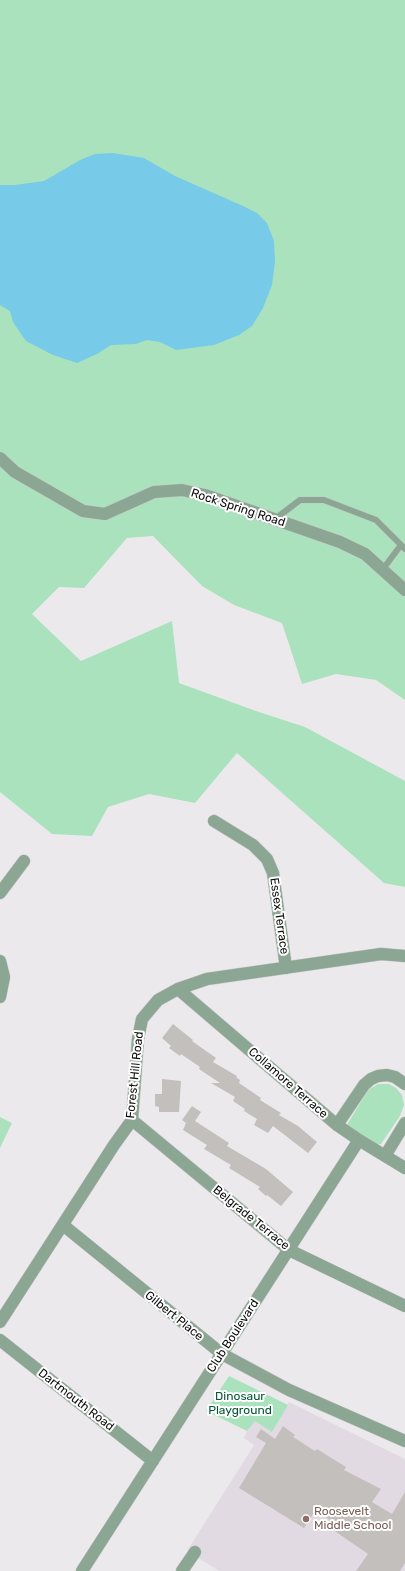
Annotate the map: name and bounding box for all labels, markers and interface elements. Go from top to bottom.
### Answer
street label: Rock Spring Road [189,486,287,530]
street label: Essex Terrace [267,877,291,955]
street label: Forest Hill Road [123,1031,147,1119]
street label: Collamore Terrace [245,1045,331,1121]
street label: Belgrade Terrace [210,1183,292,1253]
street label: Gilbert Place [142,1288,206,1344]
street label: Club Boulevard [204,1297,262,1375]
street label: Dartmouth Road [35,1366,117,1434]
park label: Dinosaur Playground [208,1390,272,1418]
place label: Roosevelt Middle School [314,1505,391,1533]
marker: Roosevelt Middle School [301,1514,311,1524]

